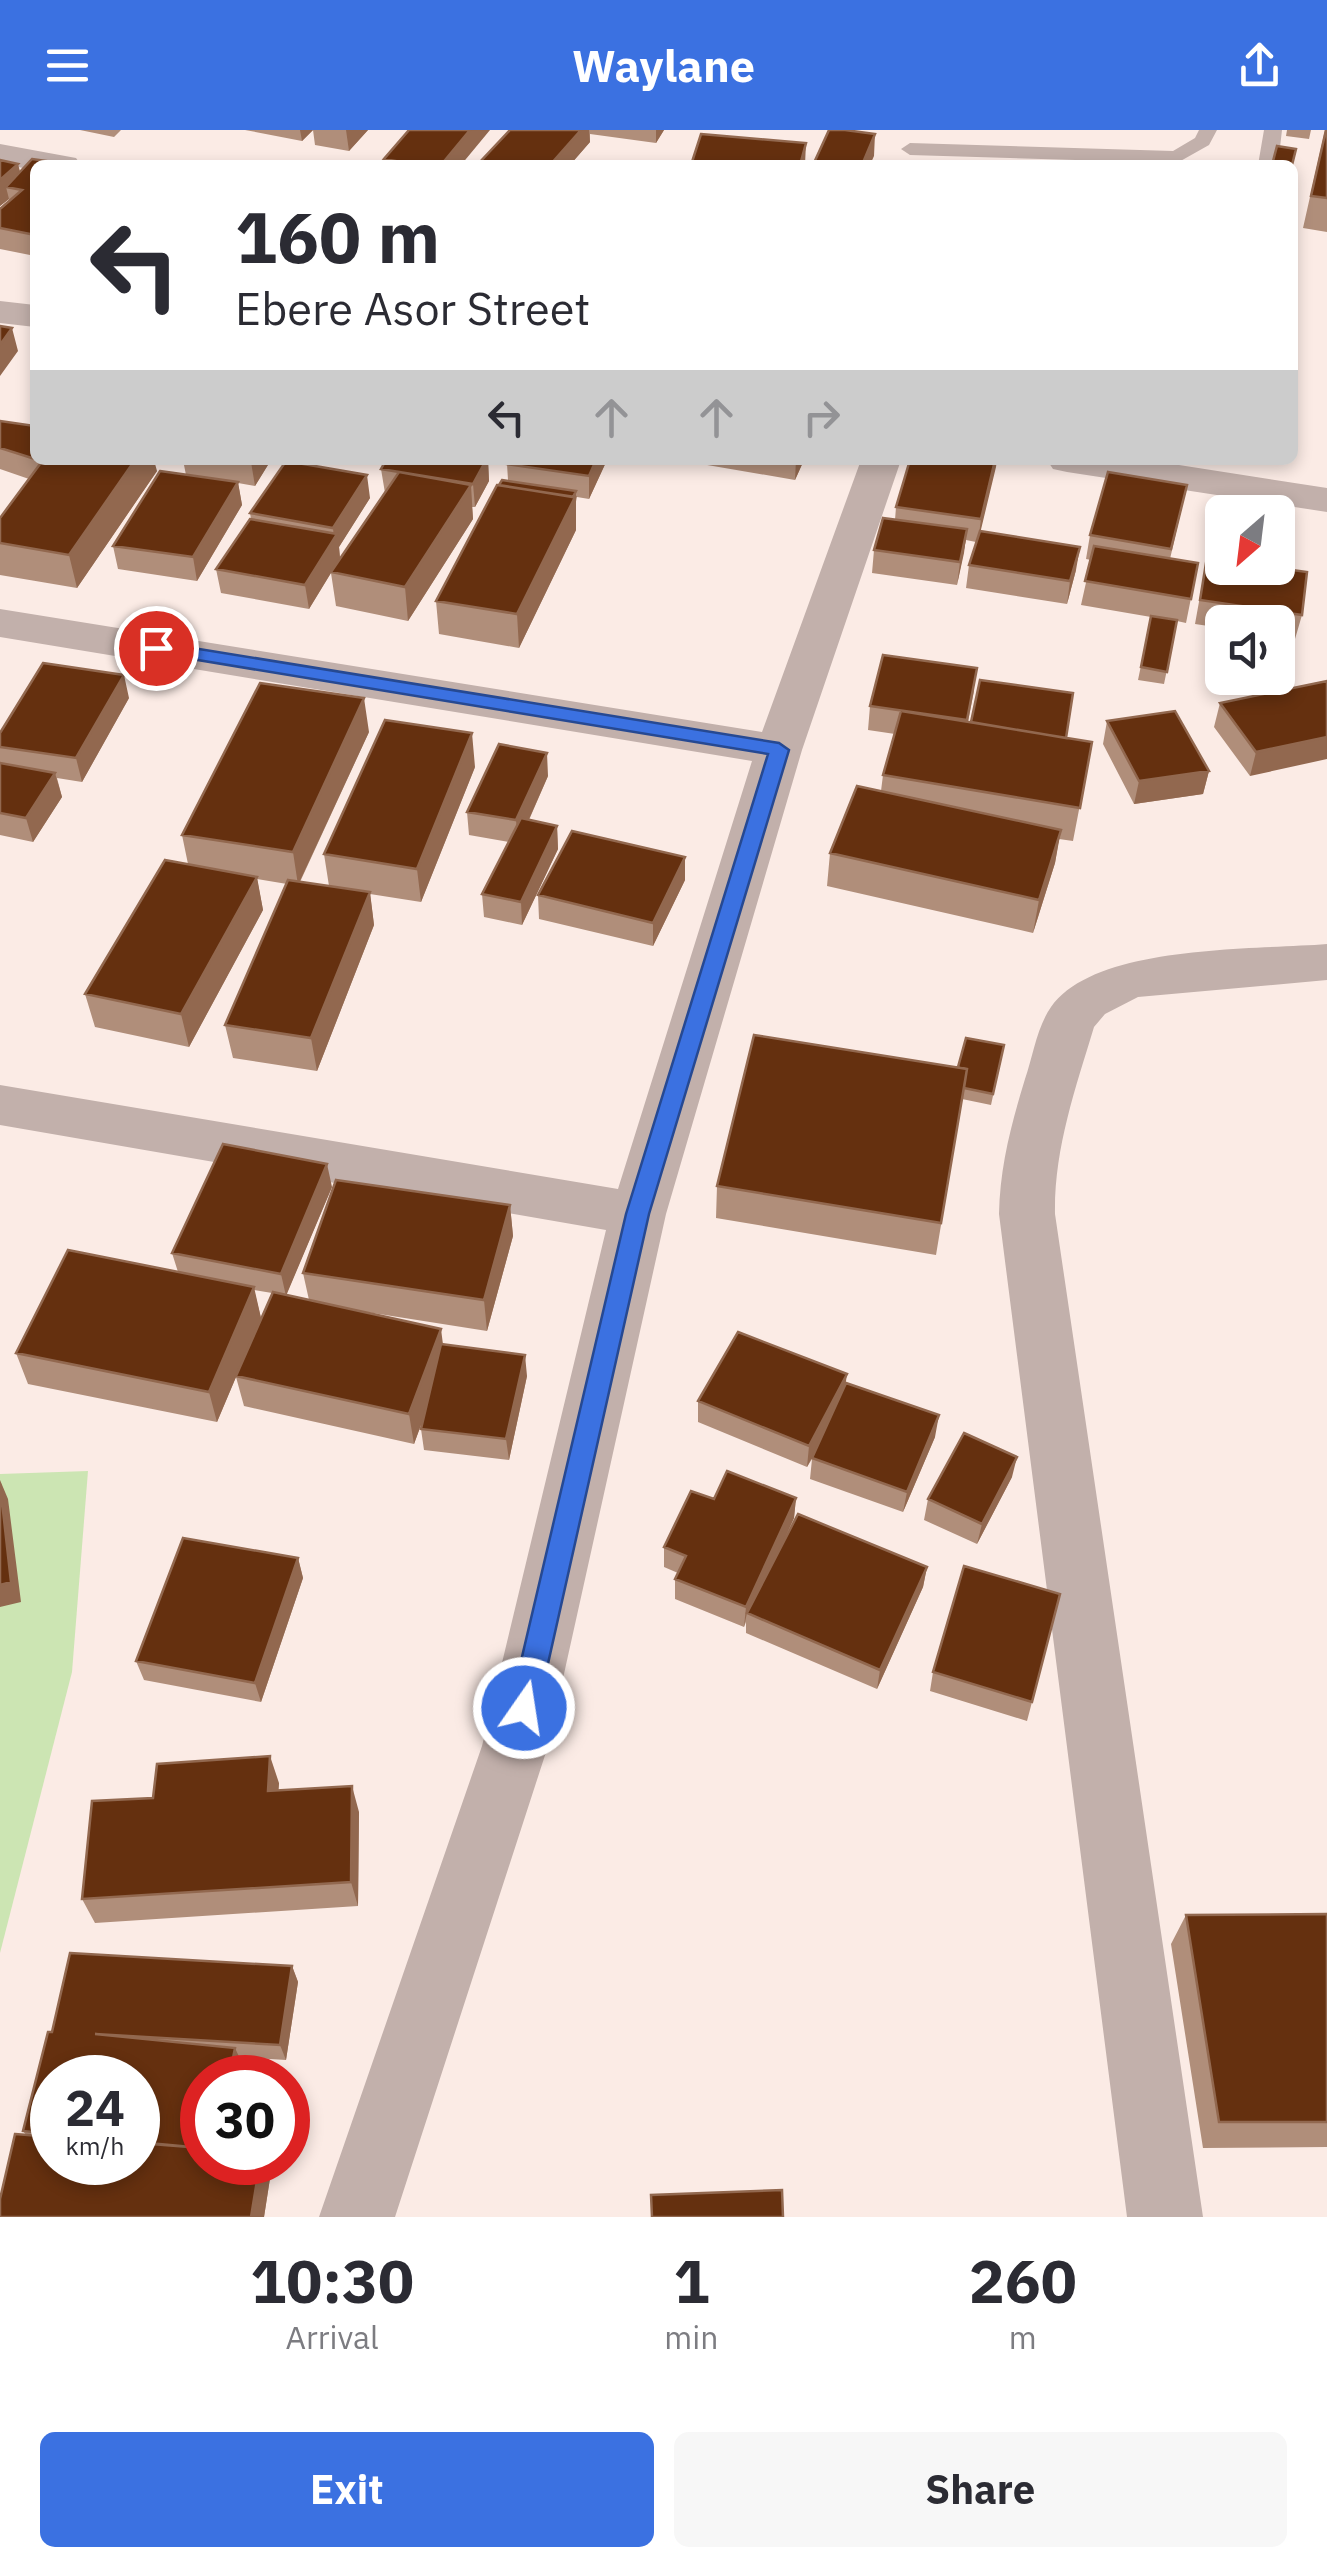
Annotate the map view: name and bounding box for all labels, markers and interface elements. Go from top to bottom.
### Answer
text: Waylane [572,36,755,94]
icon: menu [40,38,95,93]
icon: share [1232,38,1287,93]
text: 160 m [235,191,440,282]
icon: left [70,200,200,330]
text: Ebere Asor Street [235,279,590,337]
icon: left [479,390,534,445]
icon: ahead [584,390,639,445]
icon: ahead [689,390,744,445]
icon: right [794,390,849,445]
north arrow [1205,495,1295,585]
map controls [1205,495,1295,695]
button: sound [1205,605,1295,695]
pin [114,606,199,691]
icon: arrive [129,621,184,676]
position arrow [472,1656,576,1760]
speed limit sign: 30 [180,2055,310,2185]
text: 24 [65,2075,125,2140]
text: km/h [66,2129,124,2162]
text: 10:30 [250,2241,414,2320]
text: 1 [673,2241,709,2320]
text: 260 [969,2241,1077,2320]
text: Arrival [286,2316,379,2358]
text: min [664,2316,718,2358]
text: m [1009,2316,1037,2358]
button: Exit [40,2432,654,2547]
button: Share [674,2432,1287,2547]

